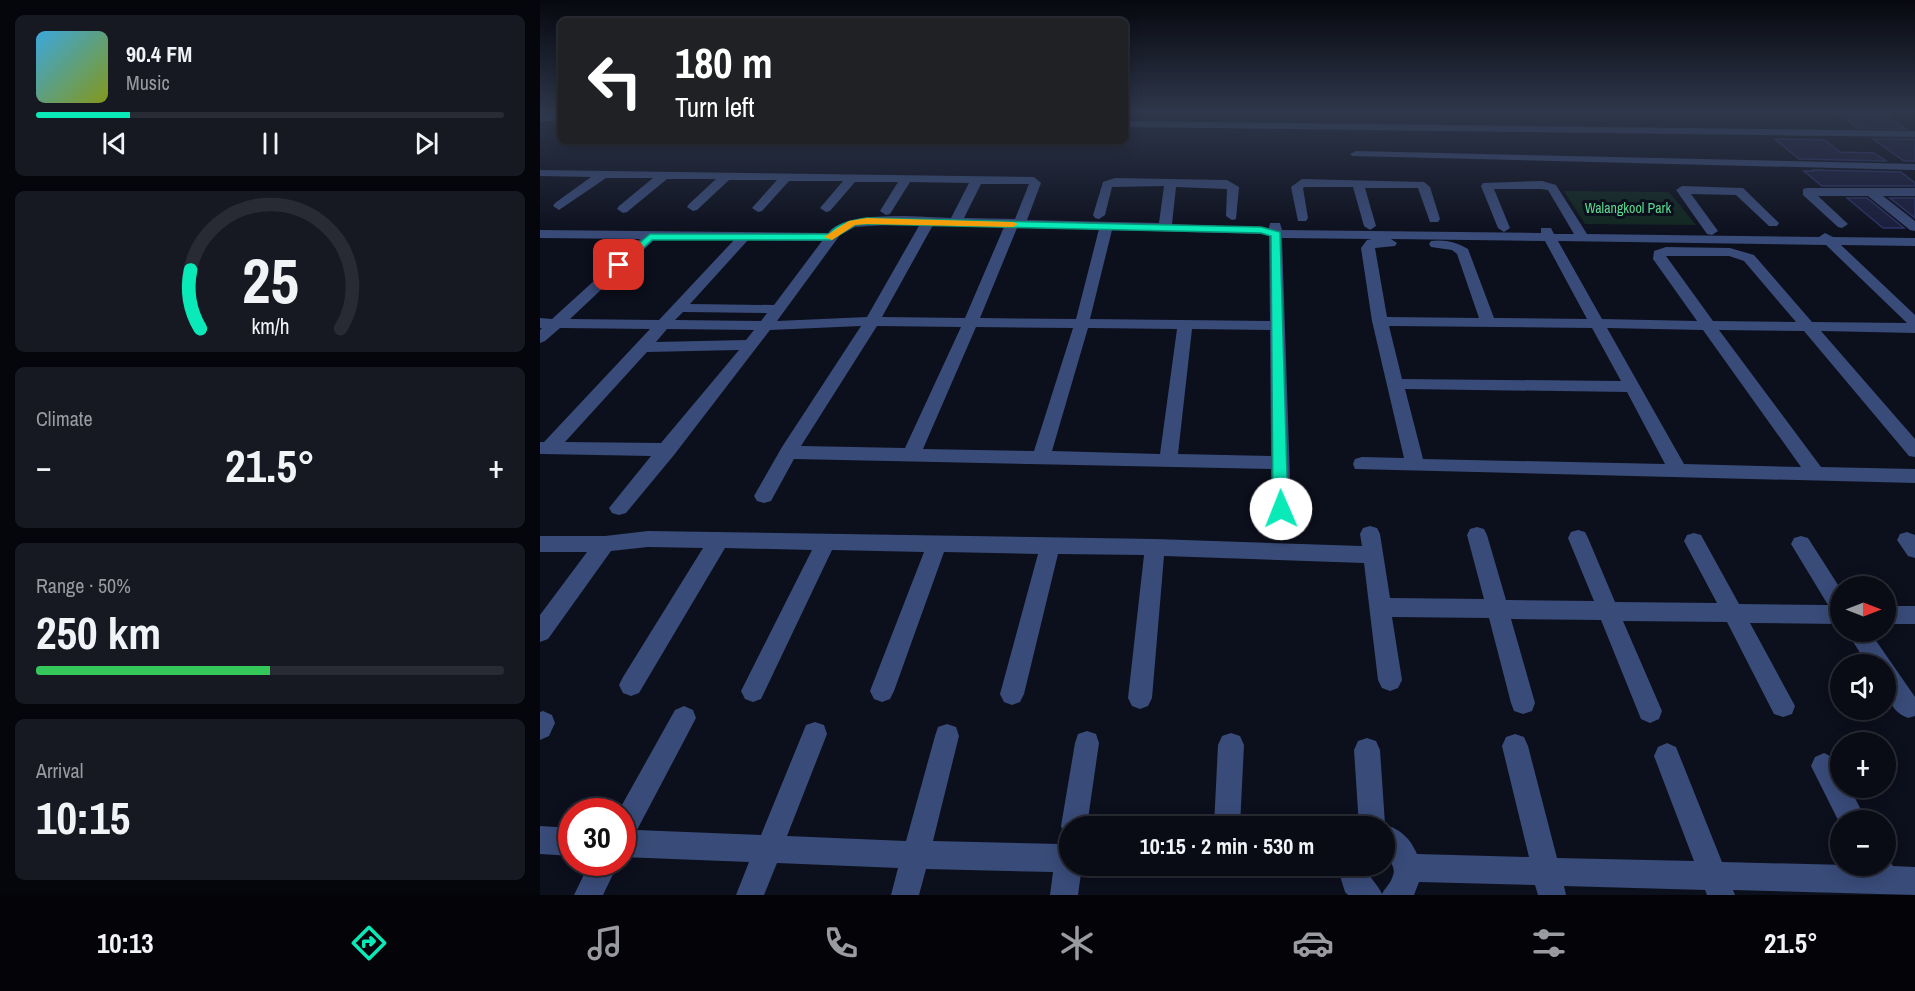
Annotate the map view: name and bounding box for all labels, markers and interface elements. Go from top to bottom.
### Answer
text: 180 m [675,35,773,91]
text: 90.4 FM [126,39,192,69]
icon: left [576,42,654,120]
text: Music [126,69,170,96]
text: Turn left [675,89,754,125]
icon: previous [98,127,131,160]
icon: pause [254,127,287,160]
icon: next [410,127,443,160]
park label: Walangkool Park [1585,199,1671,217]
text: 25 [242,238,298,322]
pin [593,239,644,290]
icon: arrive [602,248,635,281]
text: km/h [251,312,289,341]
text: Climate [36,405,93,432]
text: 21.5° [225,435,315,496]
text: − [36,444,52,488]
text: + [488,444,504,488]
position arrow [1249,477,1313,541]
text: Range · 50% [36,572,131,599]
north arrow [1830,576,1896,642]
map controls [1830,576,1896,876]
text: 250 km [36,602,161,663]
button: sound [1830,654,1896,720]
button: + [1830,732,1896,798]
text: Arrival [36,757,83,784]
text: 10:15 [36,787,130,848]
speed limit sign: 30 [558,798,636,876]
button: − [1830,810,1896,876]
text: 10:15 · 2 min · 530 m [1140,831,1314,861]
icon: directions [348,922,390,964]
icon: music [584,922,626,964]
icon: phone [820,922,862,964]
icon: climate [1056,922,1098,964]
icon: car [1292,922,1334,964]
icon: filters [1528,922,1570,964]
text: 10:13 [97,925,154,961]
text: 21.5° [1764,925,1818,961]

